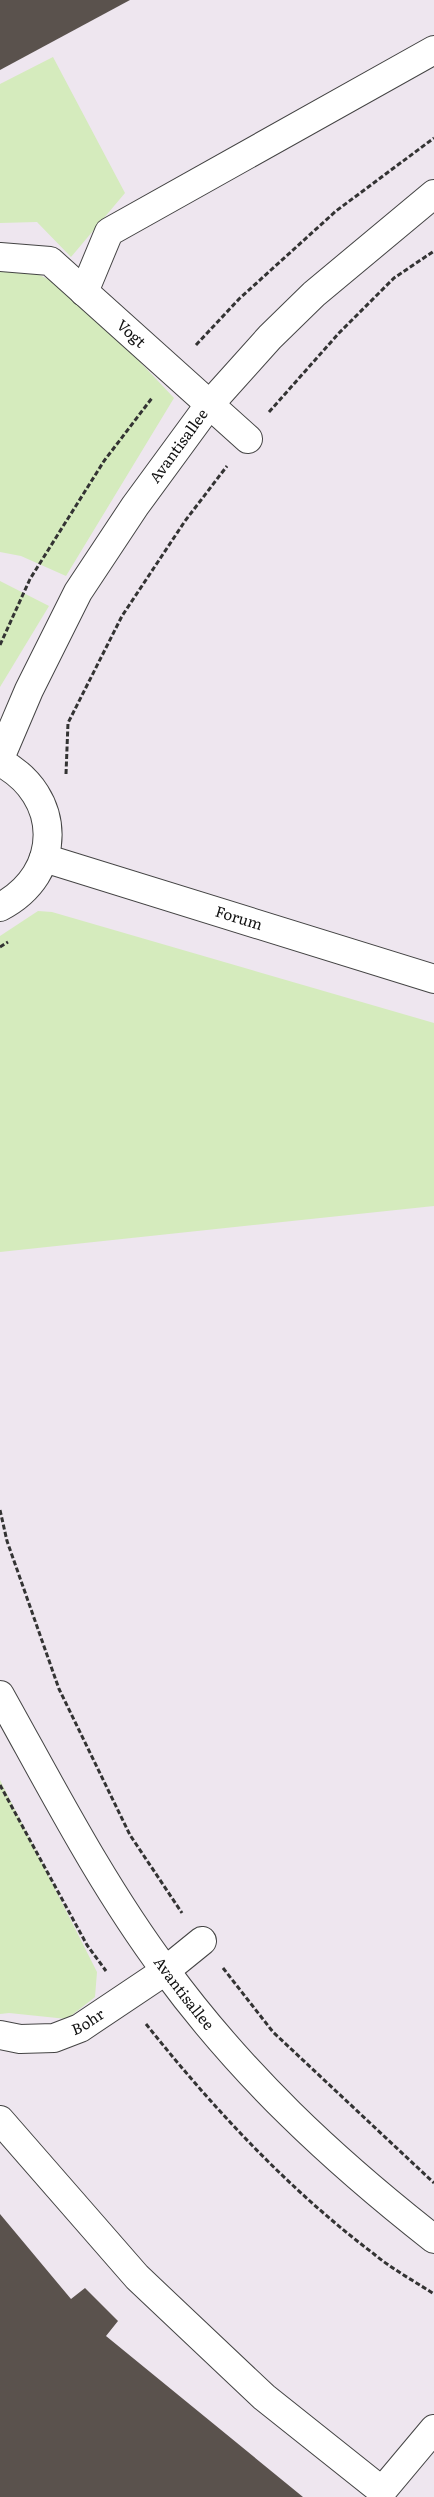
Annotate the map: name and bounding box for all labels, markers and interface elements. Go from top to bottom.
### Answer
street label: Vogt [112,313,152,352]
street label: Avantisallee [143,403,213,487]
street label: Forum [213,899,266,935]
street label: Avantisallee [149,1951,221,2035]
street label: Bohr [68,2002,108,2040]

